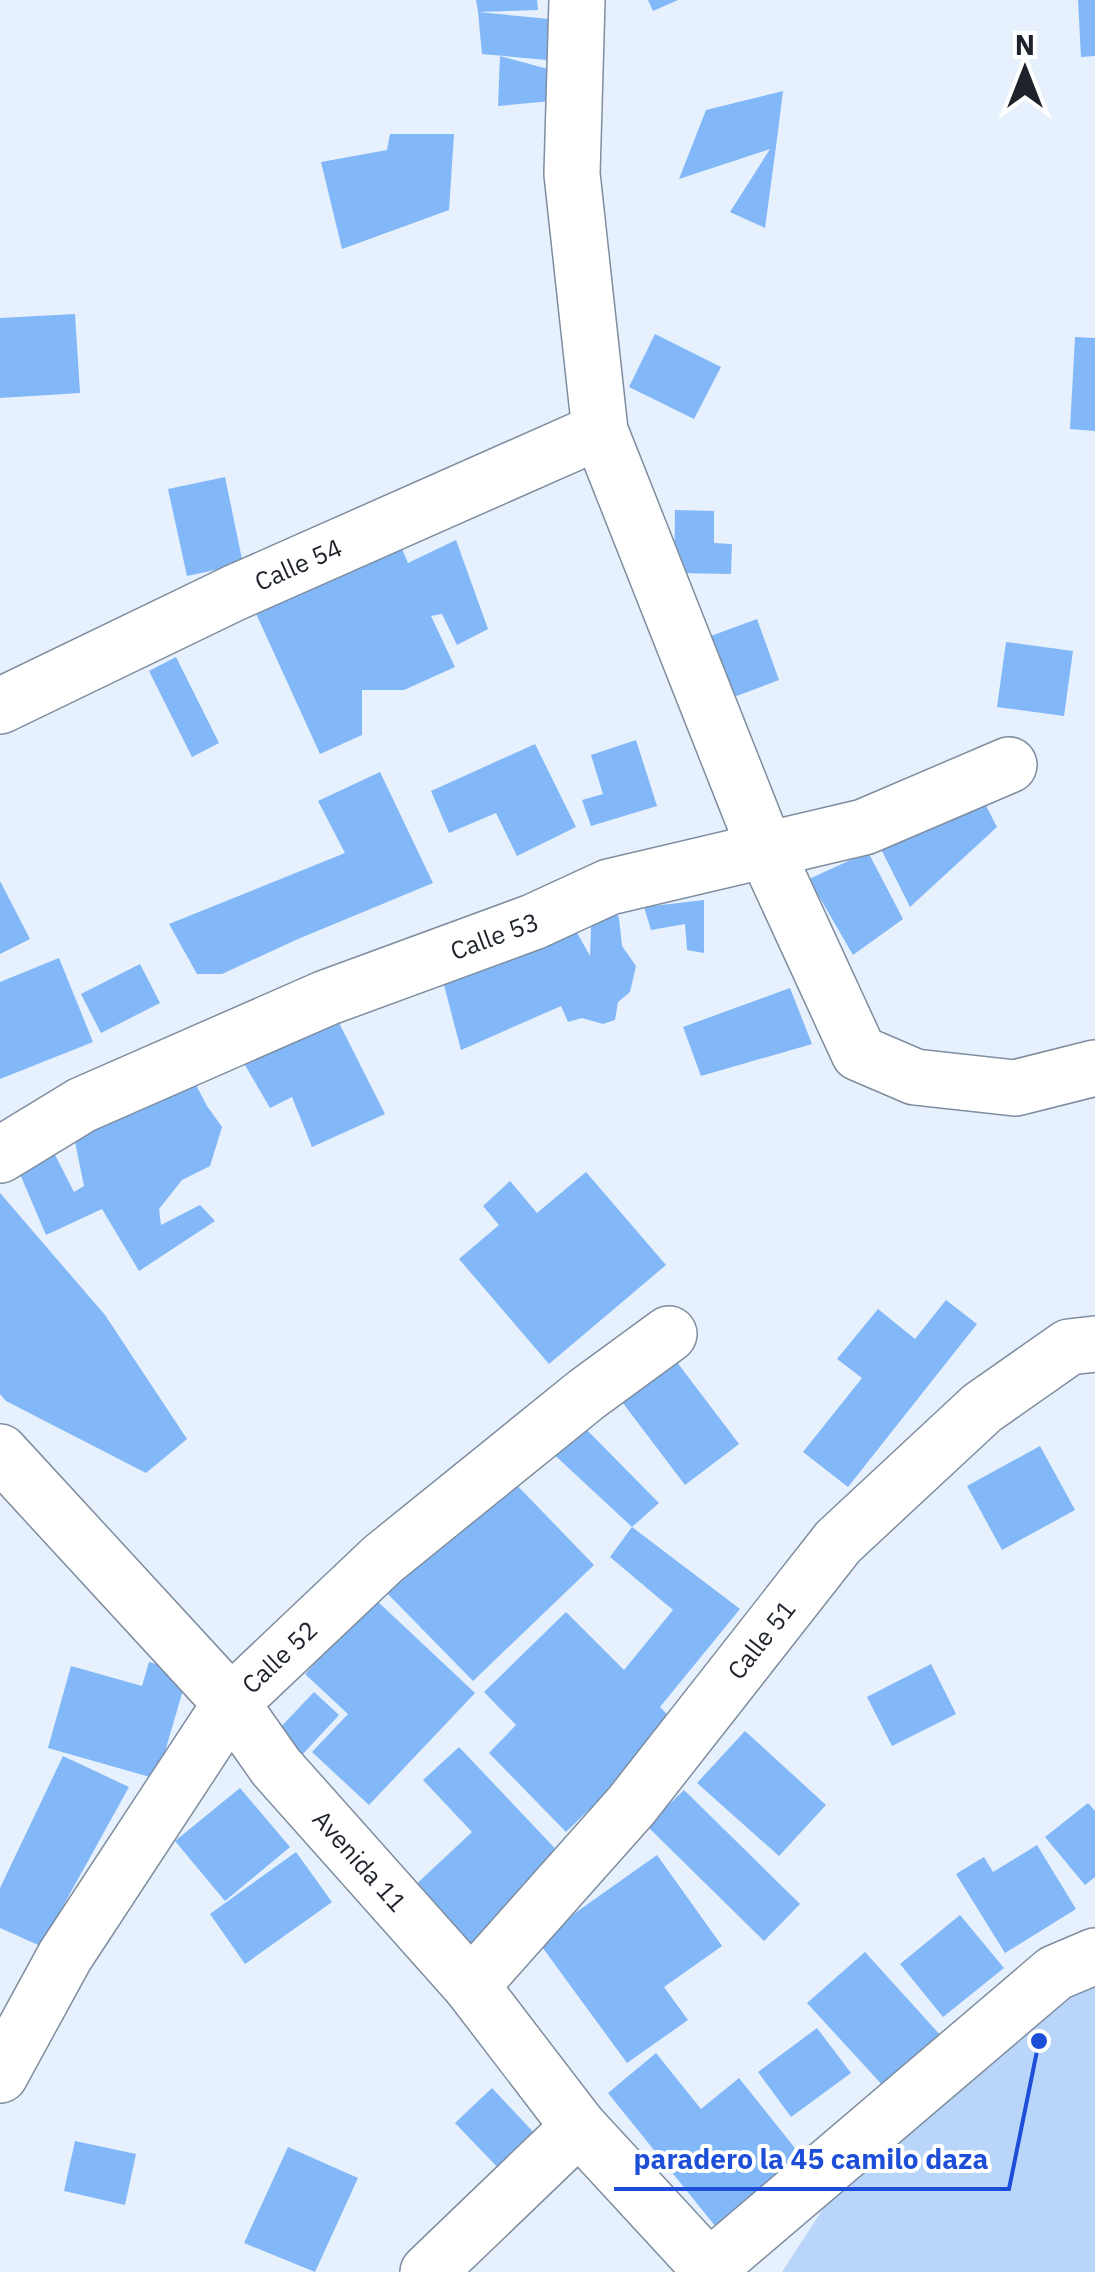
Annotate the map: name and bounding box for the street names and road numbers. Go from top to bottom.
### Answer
street label: Calle 54 [249,530,347,598]
street label: Calle 53 [445,904,543,967]
street label: Calle 51 [720,1593,802,1686]
street label: Calle 52 [234,1613,324,1700]
street label: Avenida 11 [306,1803,414,1918]

